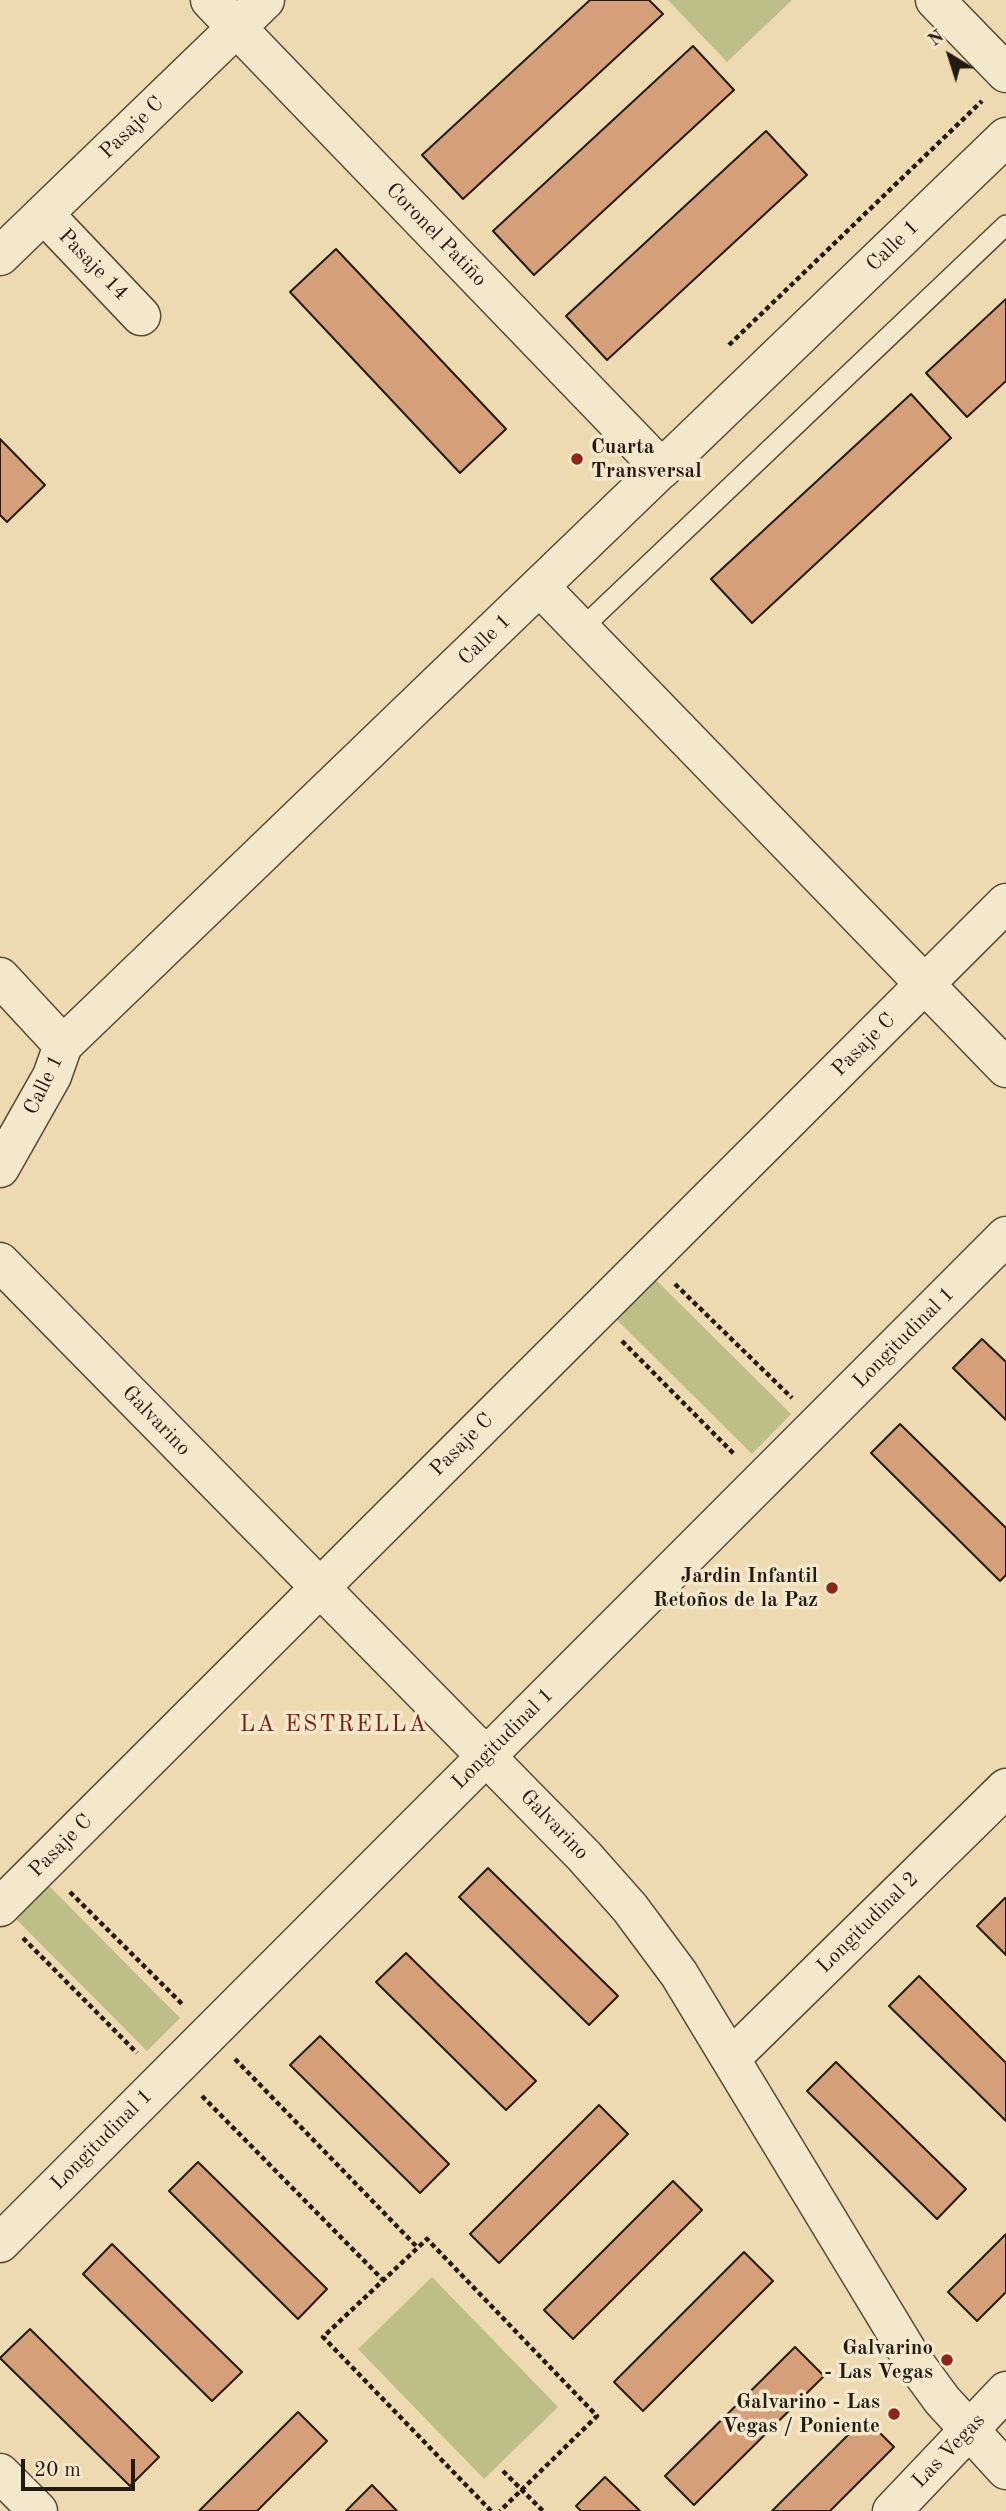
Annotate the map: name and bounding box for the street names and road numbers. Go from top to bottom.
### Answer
street label: Pasaje C [95,91,169,165]
street label: Coronel Patiño [380,178,492,292]
street label: Calle 1 [861,215,925,277]
street label: Pasaje 14 [53,224,133,306]
street label: Calle 1 [453,609,517,671]
street label: Pasaje C [827,1008,901,1082]
street label: Calle 1 [19,1051,69,1119]
street label: Longitudinal 1 [848,1282,960,1394]
street label: Galvarino [116,1381,196,1461]
street label: Pasaje C [425,1408,499,1482]
street label: Longitudinal 1 [447,1683,559,1795]
street label: Galvarino [514,1785,594,1865]
street label: Pasaje C [24,1809,98,1883]
street label: Longitudinal 2 [812,1867,924,1979]
street label: Longitudinal 1 [46,2084,158,2196]
street label: Las Vegas [907,2408,991,2494]

